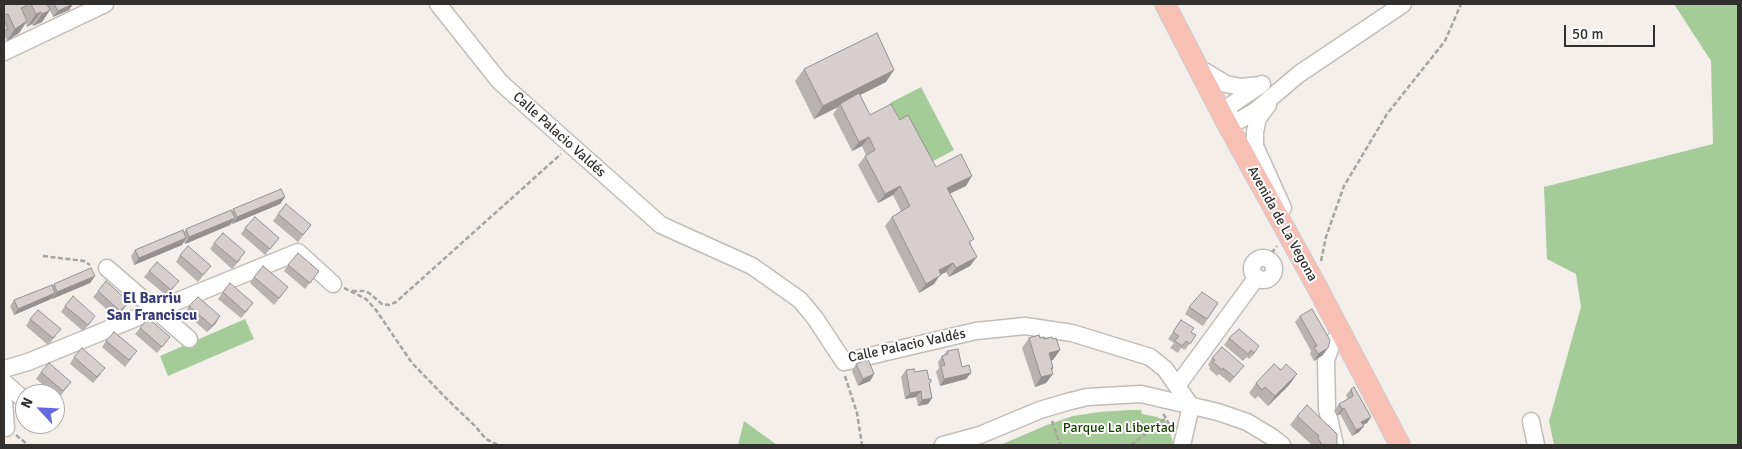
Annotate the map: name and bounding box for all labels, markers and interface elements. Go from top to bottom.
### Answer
scale bar [1567,15,1658,47]
text: 50 m [1572,25,1603,43]
street label: Calle Palacio Valdés [509,89,609,181]
street label: Avenida de La Vegona [1243,163,1321,285]
district label: El Barriu San Franciscu [107,290,197,325]
street label: Calle Palacio Valdés [847,325,967,367]
north arrow [15,384,65,434]
text: N [17,395,37,411]
park label: Parque La Libertad [1063,420,1175,436]

